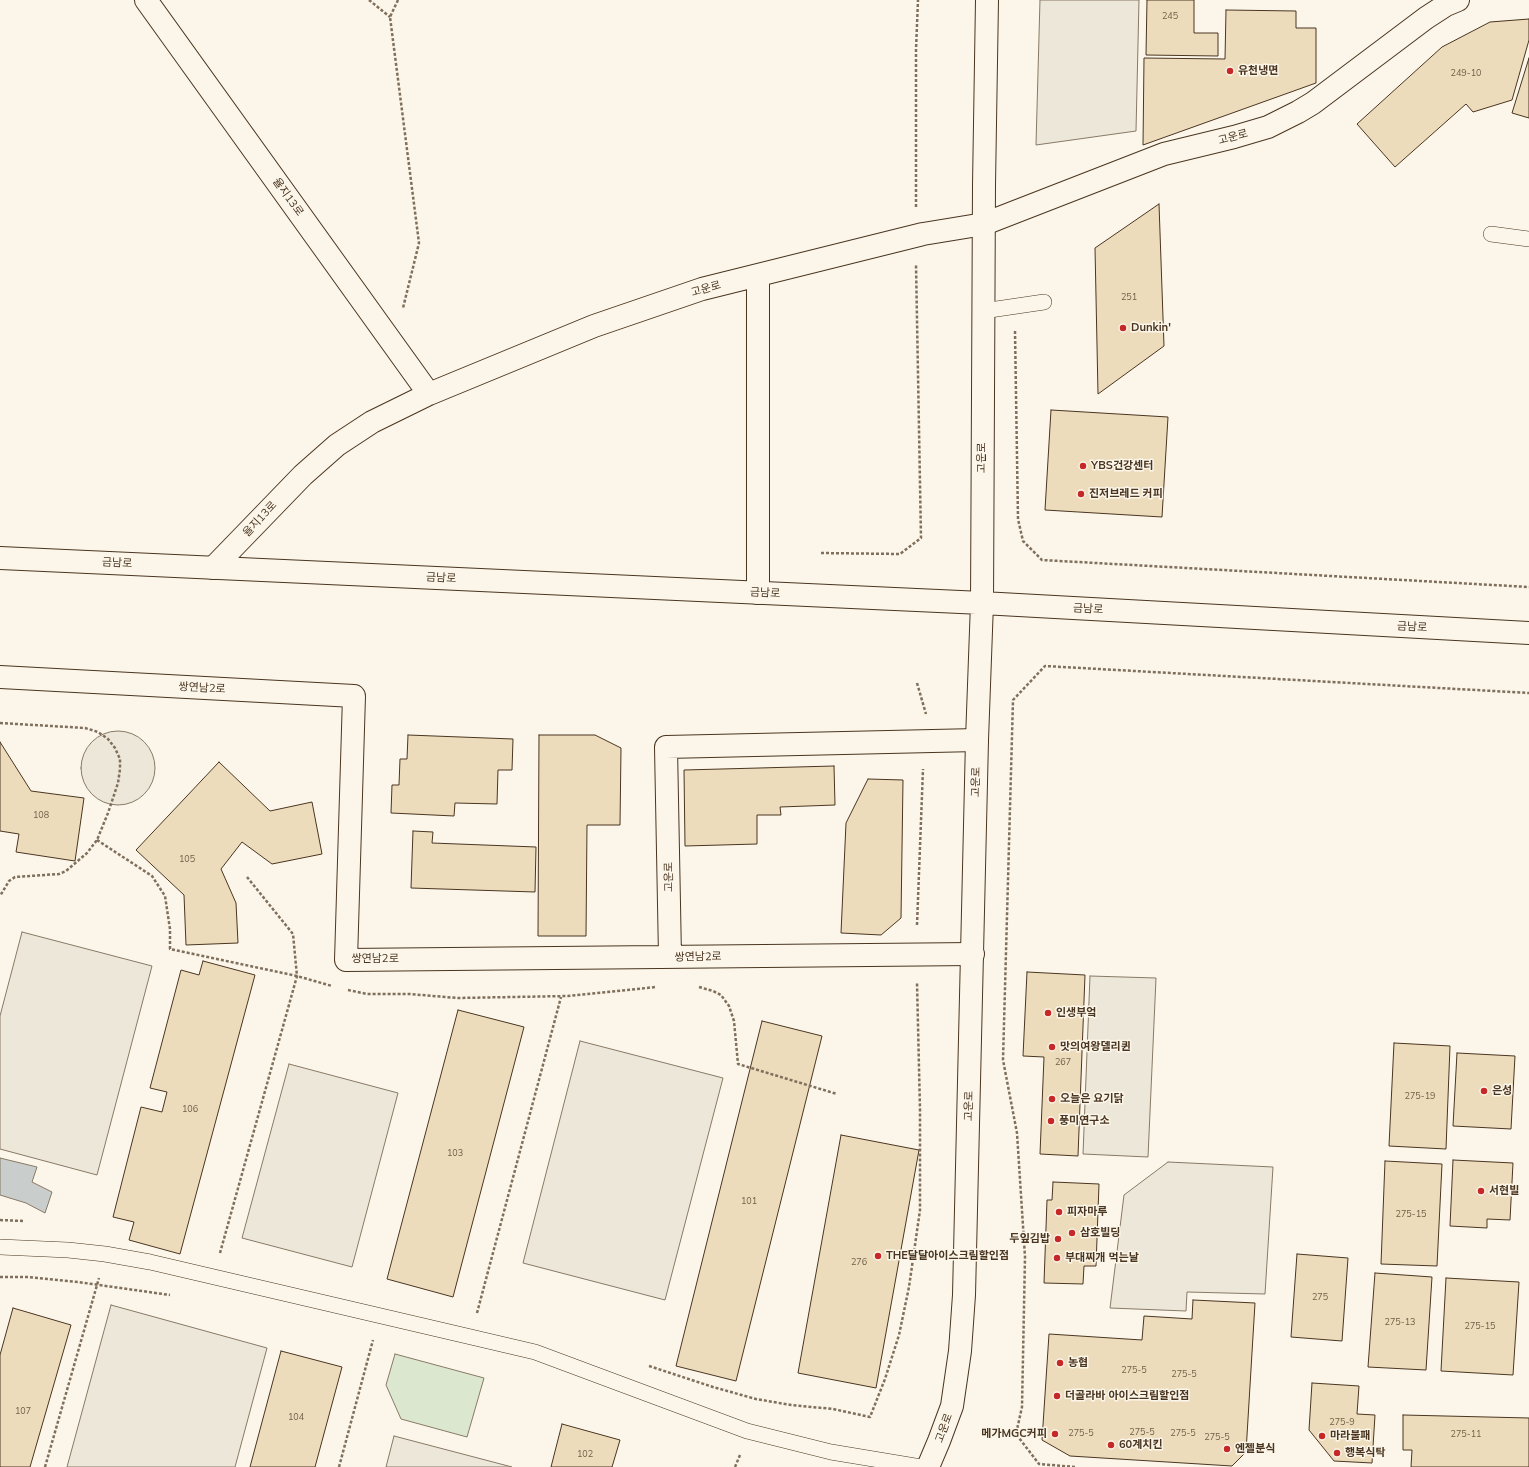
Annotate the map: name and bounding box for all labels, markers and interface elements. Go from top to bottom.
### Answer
house number: 245 [1162,11,1178,21]
place label: 유천냉면 [1238,64,1278,78]
marker: 유천냉면 [1225,66,1235,76]
house number: 249-10 [1451,68,1481,78]
street label: 고운로 [1217,127,1249,147]
street label: 율지13로 [270,176,306,218]
street label: 고운로 [690,278,722,300]
house number: 251 [1121,292,1137,302]
place label: Dunkin' [1131,321,1171,335]
marker: Dunkin' [1118,323,1128,333]
street label: 고운로 [975,443,989,473]
place label: YBS건강센터 [1091,459,1153,473]
marker: YBS건강센터 [1078,461,1088,471]
place label: 진저브레드 커피 [1089,487,1163,501]
marker: 진저브레드 커피 [1076,489,1086,499]
street label: 율지13로 [240,499,280,539]
street label: 금남로 [101,556,133,570]
street label: 금남로 [425,571,457,585]
street label: 금남로 [749,586,781,600]
street label: 금남로 [1072,602,1104,616]
street label: 금남로 [1396,620,1428,634]
street label: 쌍연남2로 [178,680,226,696]
street label: 고운로 [969,767,983,797]
house number: 108 [33,810,49,820]
house number: 105 [179,854,195,864]
street label: 고운로 [662,862,676,892]
street label: 쌍연남2로 [674,950,722,964]
street label: 쌍연남2로 [351,952,399,966]
place label: 인생부엌 [1056,1006,1096,1020]
marker: 인생부엌 [1043,1008,1053,1018]
place label: 맛의여왕델리퀸 [1060,1040,1131,1054]
marker: 맛의여왕델리퀸 [1047,1042,1057,1052]
house number: 267 [1055,1057,1071,1067]
place label: 은성 [1492,1084,1512,1098]
marker: 은성 [1479,1086,1489,1096]
street label: 고운로 [962,1091,976,1121]
house number: 275-19 [1405,1091,1435,1101]
place label: 오늘은 요기닭 [1060,1092,1124,1106]
marker: 오늘은 요기닭 [1047,1094,1057,1104]
house number: 106 [182,1104,198,1114]
place label: 풍미연구소 [1059,1114,1110,1128]
marker: 풍미연구소 [1046,1116,1056,1126]
house number: 103 [447,1148,463,1158]
place label: 서현빌 [1489,1184,1519,1198]
marker: 서현빌 [1476,1186,1486,1196]
house number: 101 [741,1196,757,1206]
place label: 피자마루 [1067,1205,1107,1219]
marker: 피자마루 [1054,1207,1064,1217]
house number: 275-15 [1396,1209,1426,1219]
place label: 삼호빌딩 [1080,1226,1120,1240]
marker: 삼호빌딩 [1067,1228,1077,1238]
place label: 두잎김밥 [1010,1232,1050,1246]
marker: 두잎김밥 [1053,1234,1063,1244]
place label: THE달달아이스크림할인점 [886,1249,1009,1263]
marker: THE달달아이스크림할인점 [873,1251,883,1261]
place label: 부대찌개 먹는날 [1065,1251,1139,1265]
marker: 부대찌개 먹는날 [1052,1253,1062,1263]
house number: 276 [851,1257,867,1267]
house number: 275 [1312,1292,1328,1302]
house number: 275-13 [1385,1317,1415,1327]
house number: 275-15 [1465,1321,1495,1331]
place label: 농협 [1068,1356,1088,1370]
marker: 농협 [1055,1358,1065,1368]
house number: 275-5 [1121,1365,1147,1375]
house number: 275-5 [1171,1369,1197,1379]
place label: 더골라바 아이스크림할인점 [1065,1389,1189,1403]
marker: 더골라바 아이스크림할인점 [1052,1391,1062,1401]
house number: 107 [15,1406,31,1416]
street label: 고운로 [933,1411,955,1445]
house number: 104 [288,1412,304,1422]
house number: 275-9 [1329,1417,1355,1427]
place label: 메가MGC커피 [981,1427,1047,1441]
house number: 275-5 [1129,1427,1155,1437]
house number: 275-5 [1068,1428,1094,1438]
house number: 275-5 [1170,1428,1196,1438]
marker: 메가MGC커피 [1050,1429,1060,1439]
place label: 마라불패 [1330,1429,1370,1443]
house number: 275-11 [1451,1429,1481,1439]
marker: 마라불패 [1317,1431,1327,1441]
house number: 275-5 [1204,1432,1230,1442]
place label: 60계치킨 [1119,1438,1163,1452]
marker: 60계치킨 [1106,1440,1116,1450]
place label: 엔젤분식 [1235,1442,1275,1456]
marker: 엔젤분식 [1222,1444,1232,1454]
place label: 행복식탁 [1345,1446,1385,1460]
marker: 행복식탁 [1332,1448,1342,1458]
house number: 102 [577,1449,593,1459]

